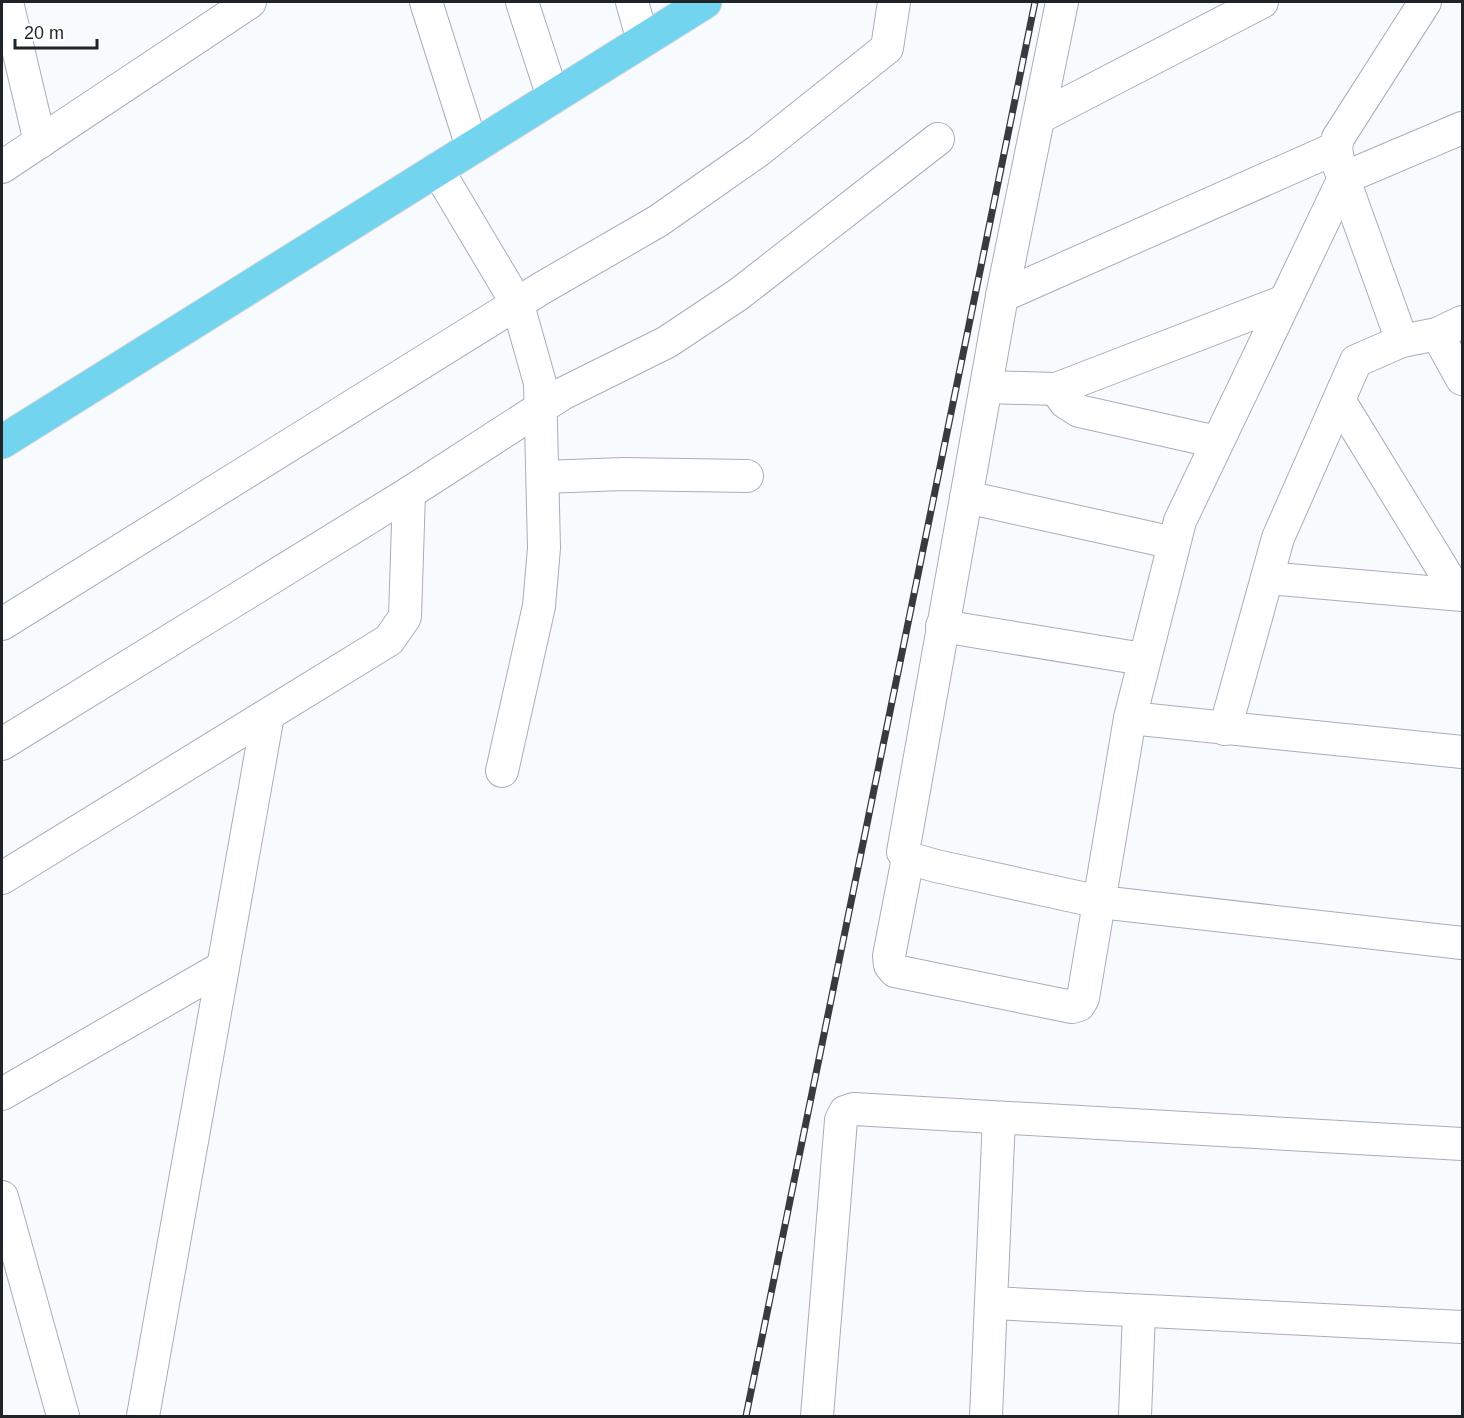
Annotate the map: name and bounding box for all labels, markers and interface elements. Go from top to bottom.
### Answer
scale bar [15,12,98,50]
text: 20 m [24,23,64,43]

